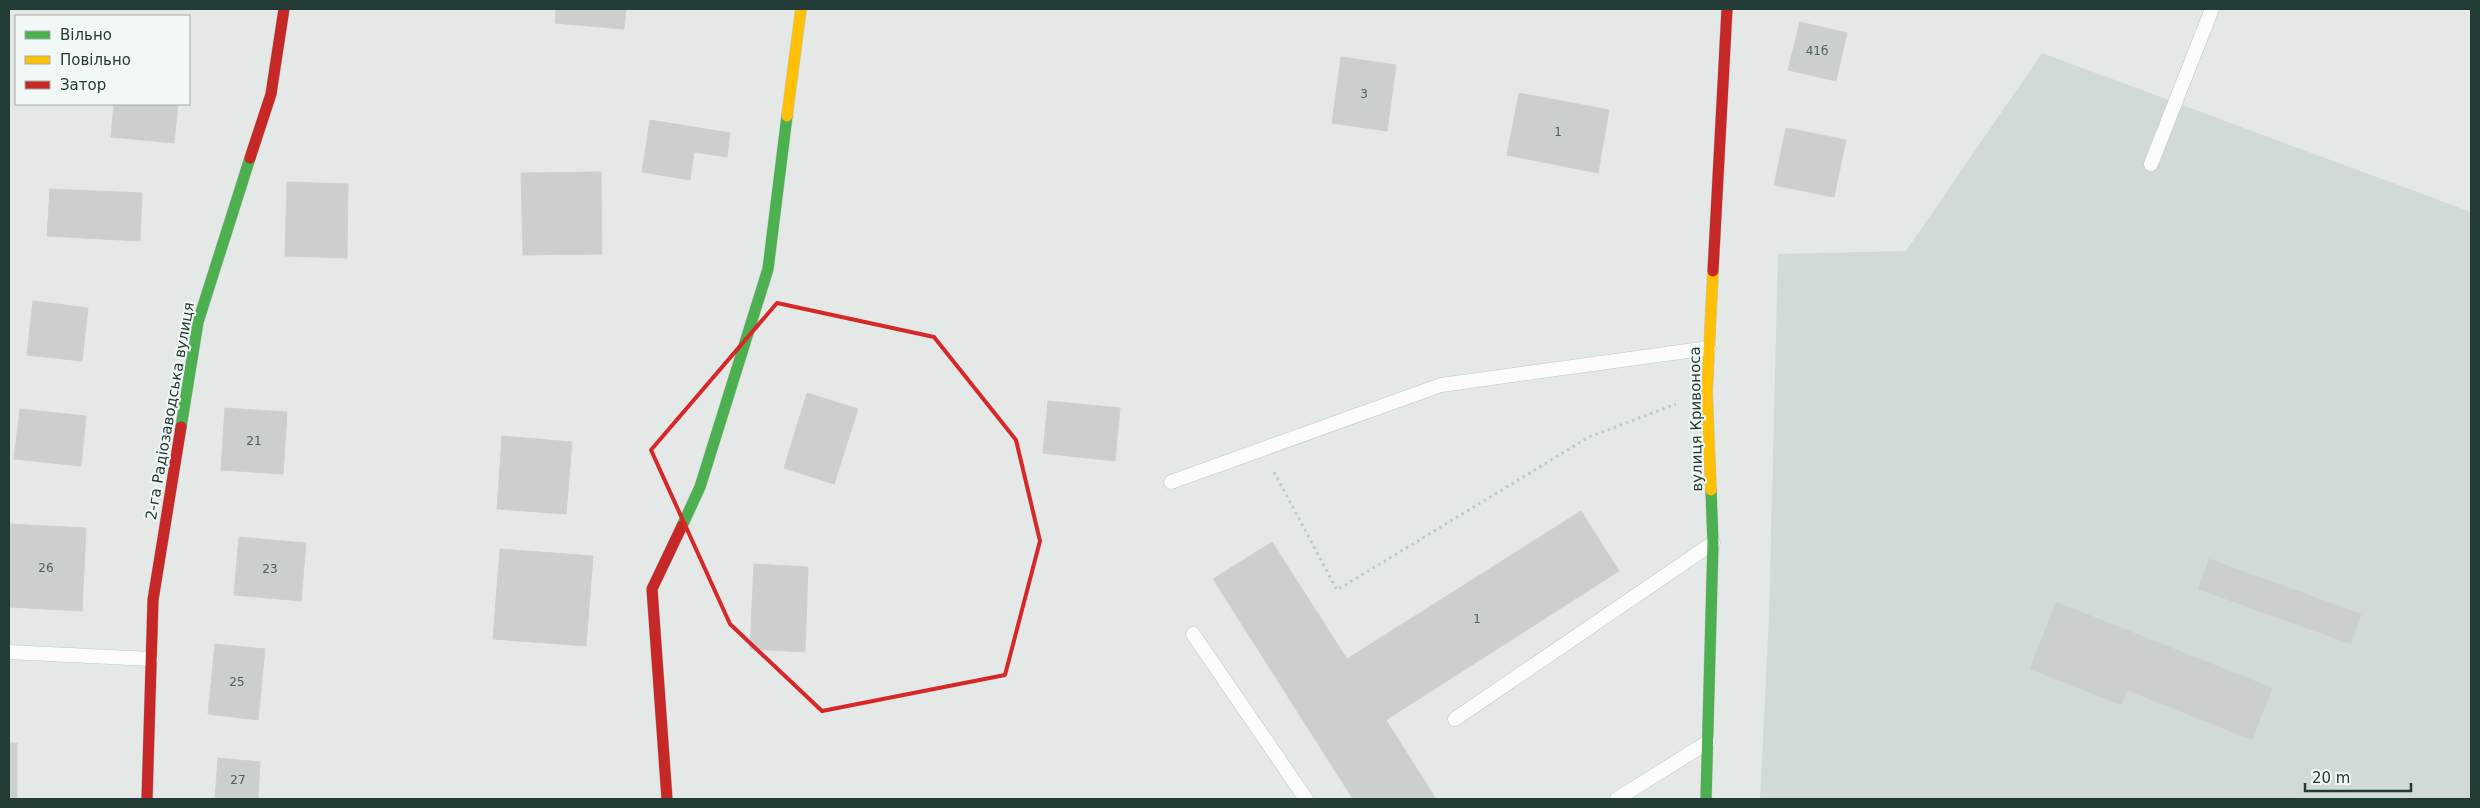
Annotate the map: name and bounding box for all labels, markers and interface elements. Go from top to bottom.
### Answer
legend [15,15,190,105]
text: Вільно [60,26,112,44]
house number: 41б [1806,44,1828,58]
text: Повільно [60,51,131,69]
text: Затор [60,76,106,94]
house number: 3 [1360,87,1368,101]
house number: 1 [1554,125,1562,139]
street label: 2-га Радіозаводська вулиця [142,301,198,521]
street label: вулиця Кривоноса [1686,346,1706,492]
house number: 21 [246,434,262,448]
house number: 26 [38,561,54,575]
house number: 23 [262,562,278,576]
house number: 1 [1473,612,1481,626]
house number: 25 [229,675,245,689]
scale bar [2305,760,2411,792]
text: 20 m [2312,769,2350,787]
house number: 27 [230,773,246,787]

